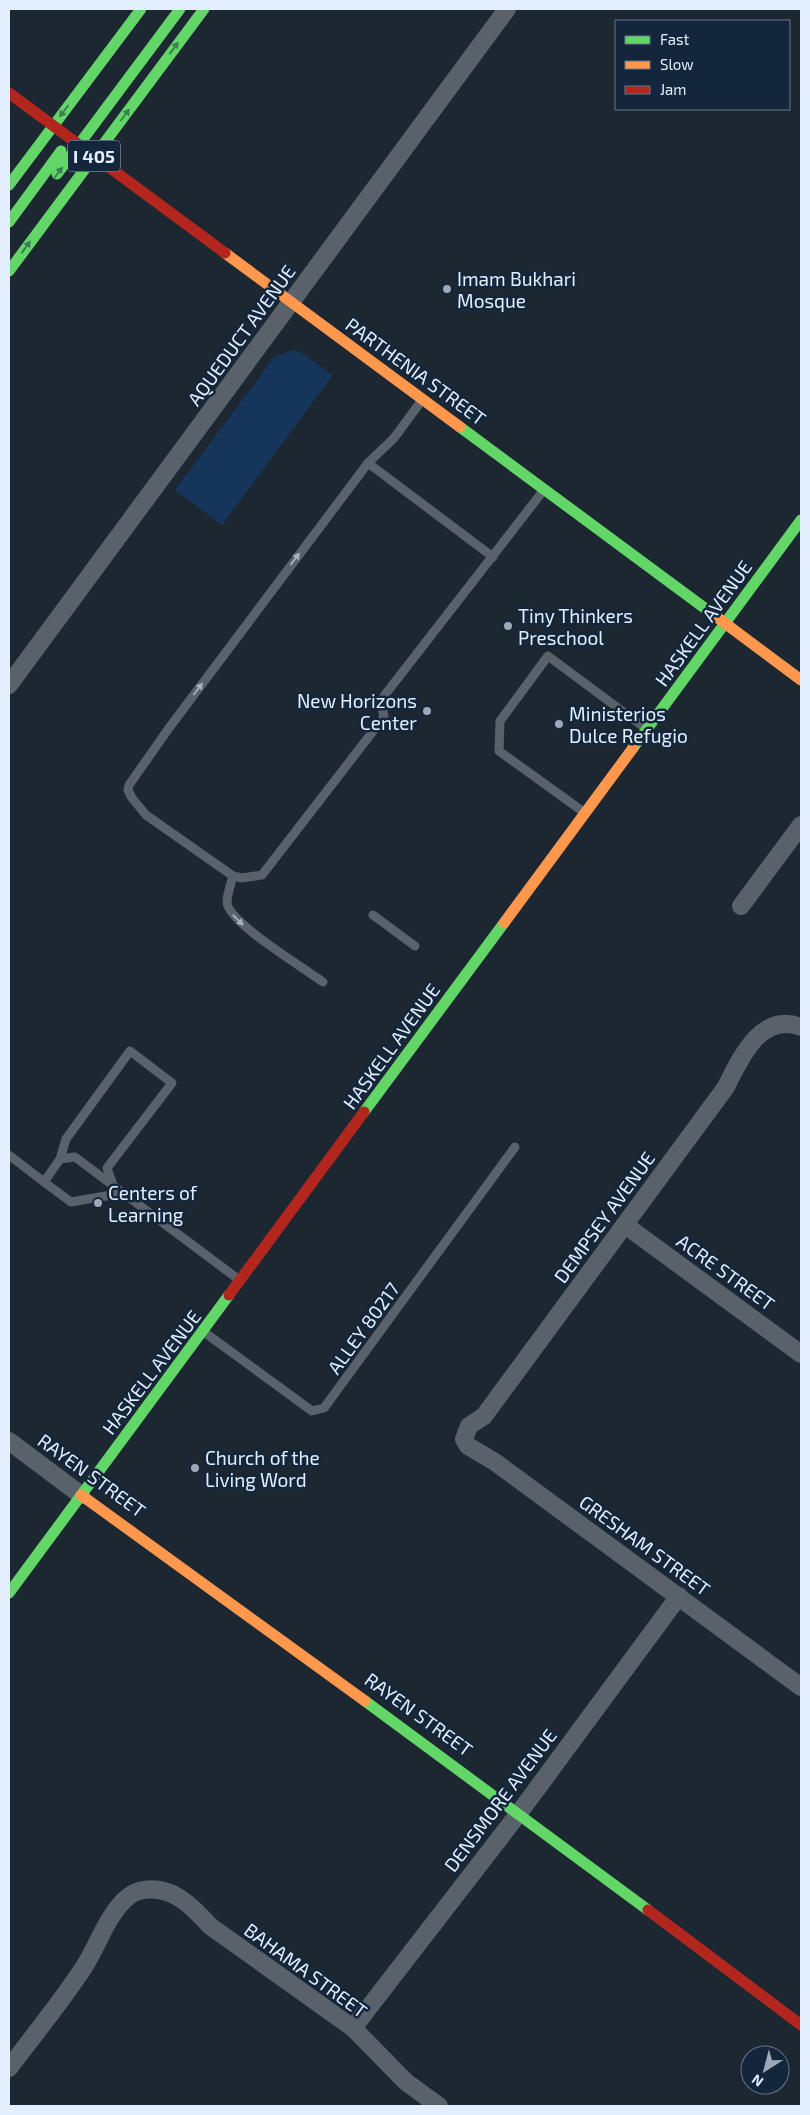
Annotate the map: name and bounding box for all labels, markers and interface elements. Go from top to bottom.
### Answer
legend [615,20,790,110]
text: Fast [660,30,690,48]
one-way arrow [169,42,180,55]
text: Slow [660,55,694,73]
text: Jam [660,80,686,98]
one-way arrow [59,104,70,117]
one-way arrow [119,109,130,122]
road number: I 405 [68,140,120,172]
one-way arrow [53,166,63,180]
one-way arrow [21,241,31,254]
street label: AQUEDUCT AVENUE [182,260,300,410]
place label: Imam Bukhari Mosque [457,267,576,312]
marker: Imam Bukhari Mosque [441,283,453,295]
street label: PARTHENIA STREET [341,312,491,430]
one-way arrow [290,553,301,566]
street label: HASKELL AVENUE [650,556,756,690]
place label: Tiny Thinkers Preschool [518,604,633,649]
marker: Tiny Thinkers Preschool [502,620,514,632]
one-way arrow [193,682,203,696]
place label: New Horizons Center [297,689,417,734]
place label: Ministerios Dulce Refugio [569,702,688,747]
marker: New Horizons Center [421,705,433,717]
marker: Ministerios Dulce Refugio [553,718,565,730]
one-way arrow [232,914,244,926]
street label: HASKELL AVENUE [338,979,444,1113]
street label: DEMPSEY AVENUE [549,1147,659,1287]
place label: Centers of Learning [108,1181,198,1226]
marker: Centers of Learning [92,1197,104,1209]
street label: ACRE STREET [673,1229,779,1315]
street label: ALLEY 80217 [322,1278,404,1378]
street label: HASKELL AVENUE [97,1305,205,1439]
street label: RAYEN STREET [34,1428,150,1522]
place label: Church of the Living Word [205,1446,320,1491]
marker: Church of the Living Word [189,1462,201,1474]
street label: GRESHAM STREET [575,1490,715,1600]
street label: RAYEN STREET [361,1667,477,1761]
street label: DENSMORE AVENUE [439,1724,561,1876]
street label: BAHAMA STREET [240,1918,372,2022]
north arrow [740,2045,790,2095]
text: N [748,2071,766,2091]

